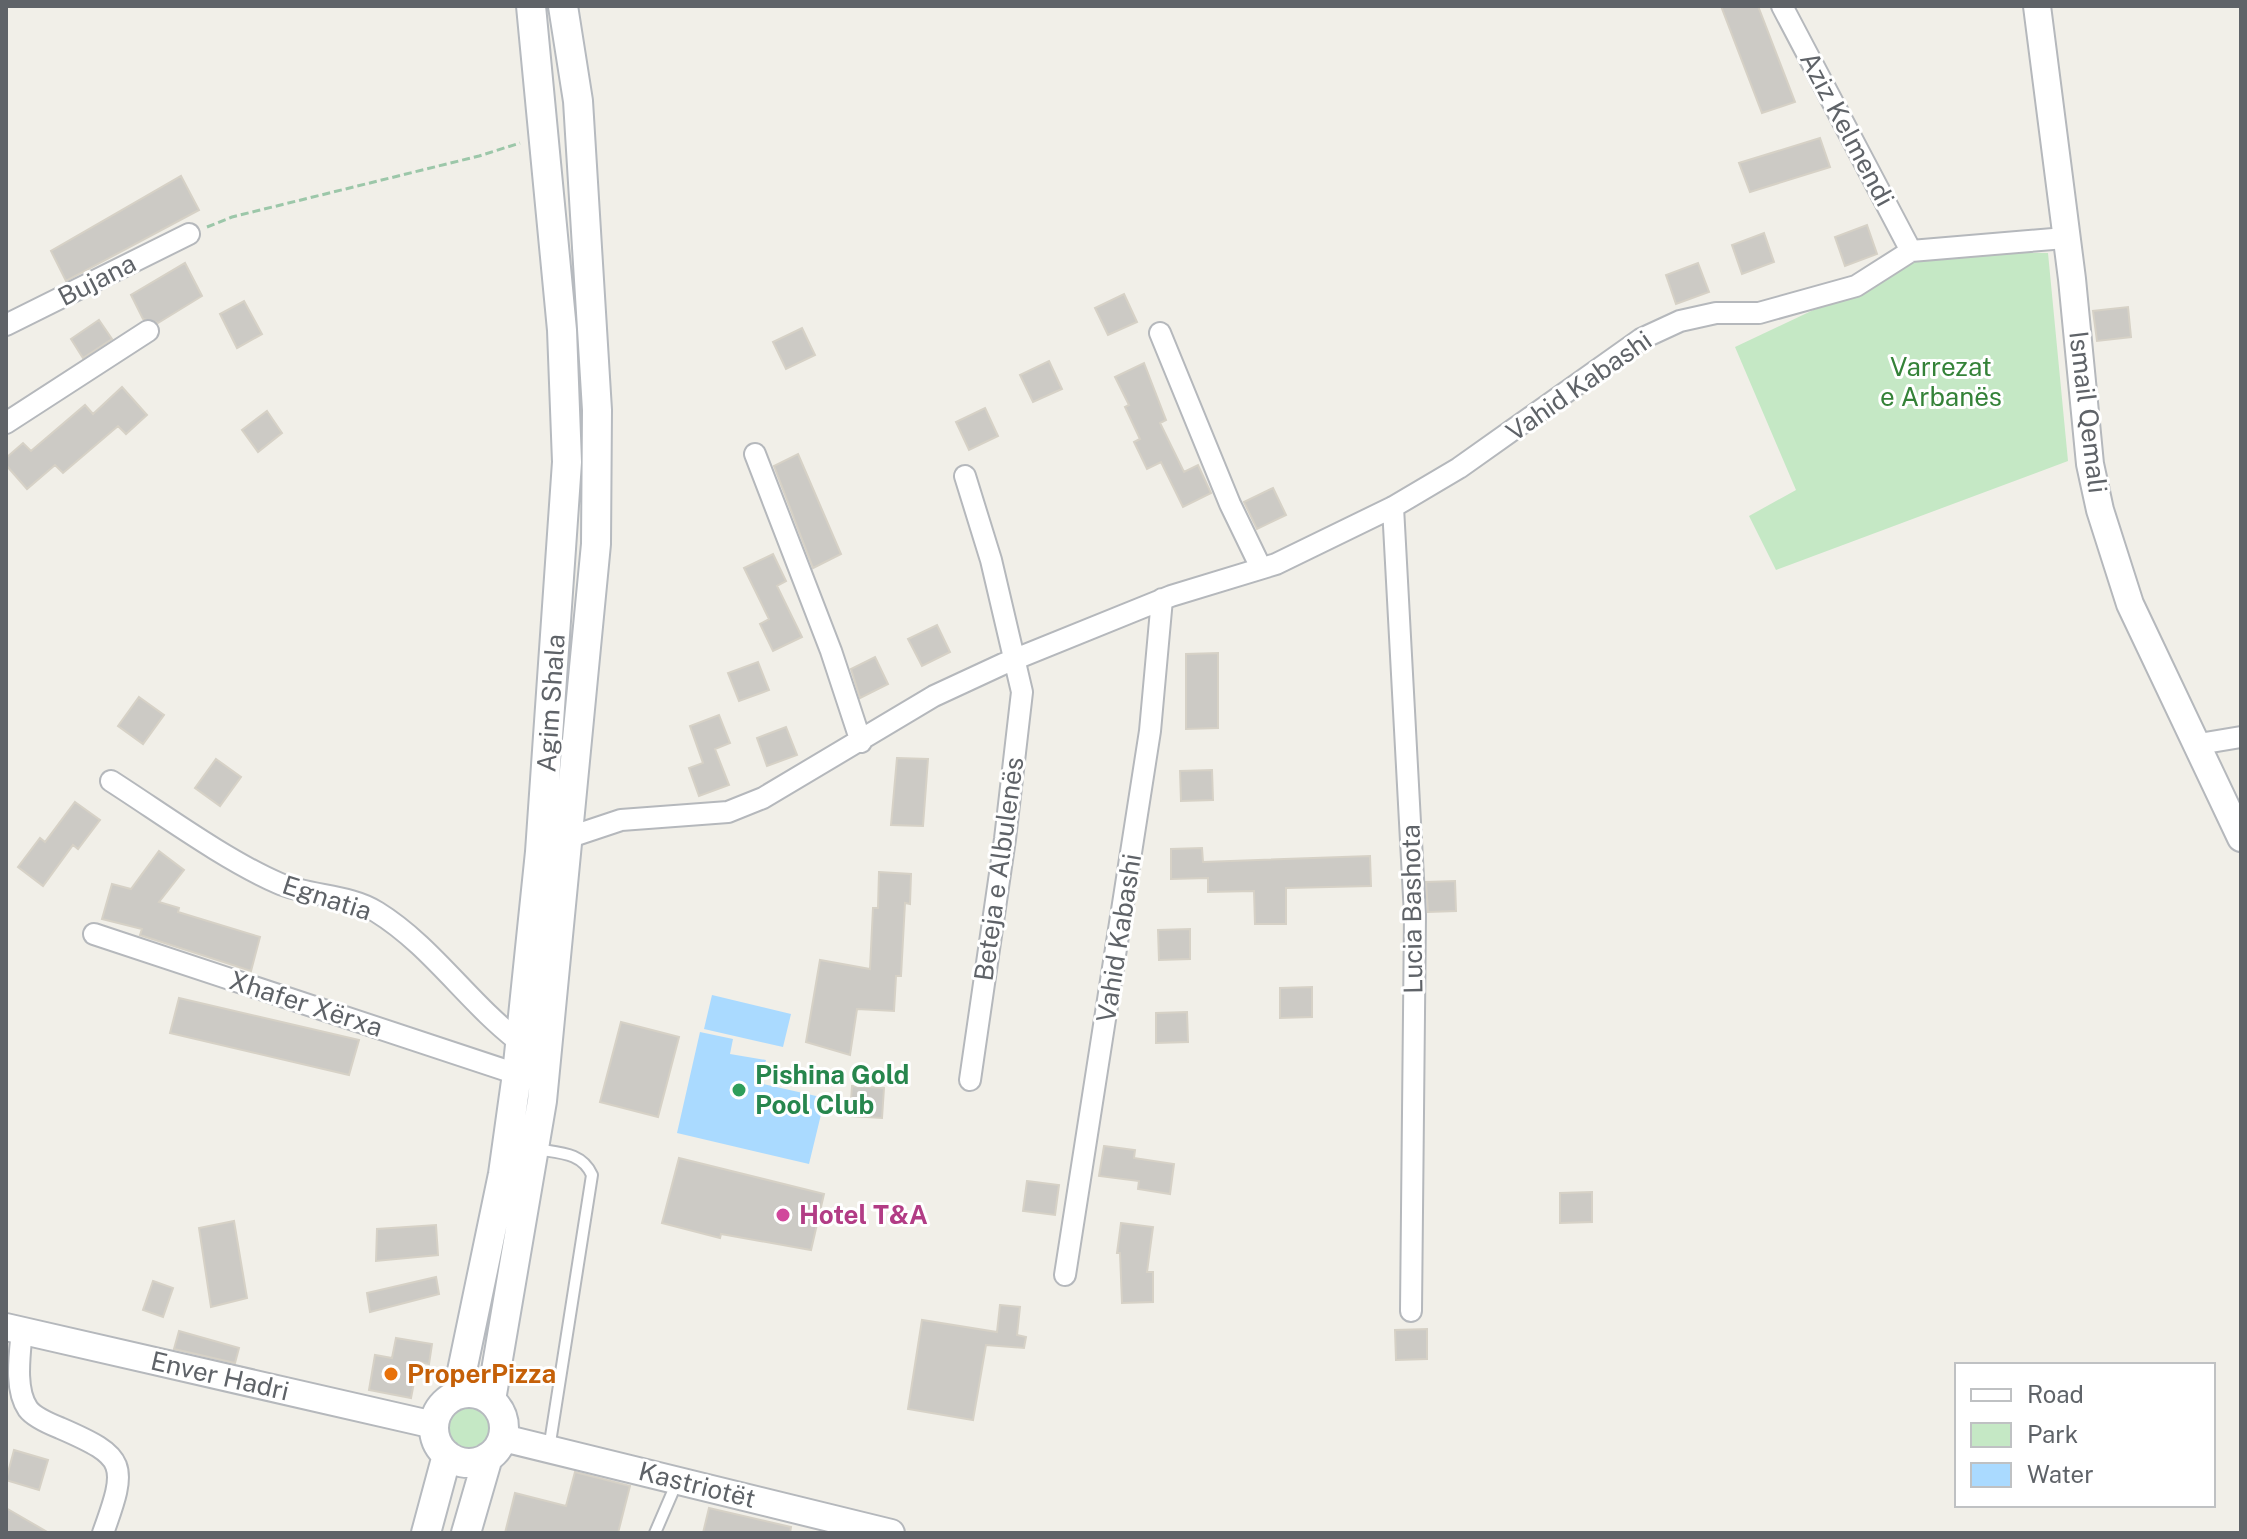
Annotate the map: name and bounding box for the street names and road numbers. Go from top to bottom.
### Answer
street label: Aziz Kelmendi [1794,46,1901,211]
street label: Bujana [53,247,141,312]
street label: Vahid Kabashi [1500,324,1657,447]
street label: Ismail Qemali [2063,329,2114,495]
street label: Agim Shala [530,633,571,773]
street label: Beteja e Albulenës [967,755,1030,983]
street label: Lucia Bashota [1395,824,1428,994]
street label: Vahid Kabashi [1090,852,1147,1024]
street label: Egnatia [279,869,376,926]
street label: Xhafer Xërxa [226,964,387,1043]
street label: Enver Hadri [148,1345,292,1406]
street label: Kastriotët [635,1455,759,1514]

